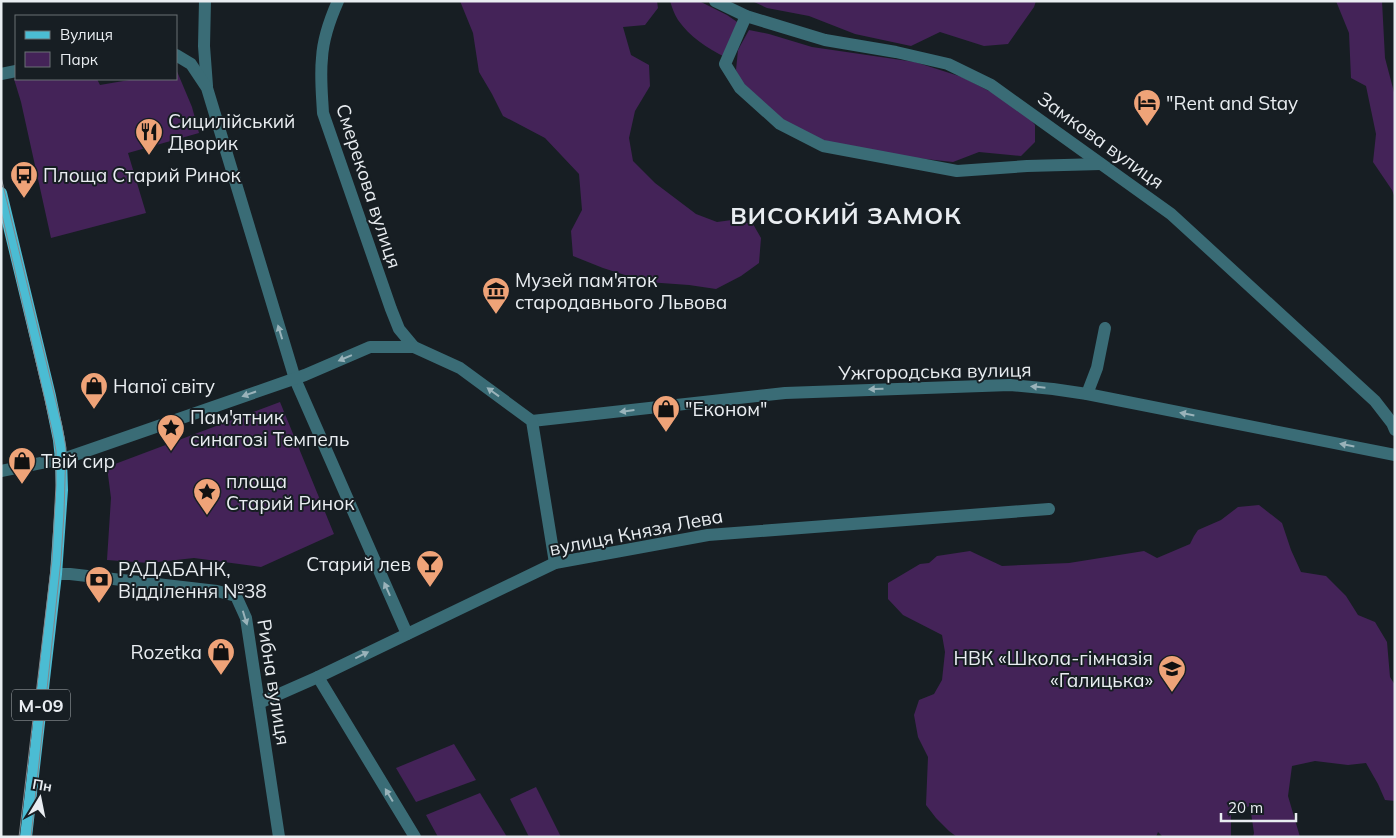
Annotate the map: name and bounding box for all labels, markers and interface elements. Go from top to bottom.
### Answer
legend [15,15,178,80]
text: Вулиця [60,25,113,44]
text: Парк [60,50,99,69]
street label: Замкова вулиця [1033,86,1169,194]
hotel icon: "Rent and Stay [1132,88,1162,127]
place label: "Rent and Stay [1166,91,1298,115]
street label: Смерекова вулиця [331,101,407,271]
place label: Сицилійський Дворик [168,109,295,155]
restaurant icon: Сицилійський Дворик [134,117,164,156]
bus stop icon: Площа Старий Ринок [9,160,39,199]
place label: Площа Старий Ринок [43,163,242,187]
district label: ВИСОКИЙ ЗАМОК [730,200,962,230]
place label: Музей пам'яток стародавнього Львова [515,268,727,314]
museum icon: Музей пам'яток стародавнього Львова [481,276,511,315]
one-way arrow [276,324,284,339]
one-way arrow [338,354,352,362]
street label: Ужгородська вулиця [837,357,1032,385]
shop icon: Напої світу [79,371,109,410]
place label: Напої світу [113,374,215,398]
one-way arrow [1030,383,1046,391]
one-way arrow [868,386,884,394]
one-way arrow [486,387,500,397]
one-way arrow [241,391,256,399]
shop icon: "Економ" [651,394,681,433]
place label: "Економ" [685,397,768,421]
place label: Пам'ятник синагозі Темпель [190,405,349,451]
one-way arrow [619,407,635,415]
one-way arrow [1180,410,1195,418]
place icon: Пам'ятник синагозі Темпель [156,413,186,452]
one-way arrow [1338,441,1354,449]
shop icon: Твій сир [7,446,37,485]
place label: Твій сир [41,449,115,473]
place label: площа Старий Ринок [226,469,355,515]
place icon: площа Старий Ринок [192,477,222,516]
street label: вулиця Князя Лева [547,503,725,561]
bar icon: Старий лев [415,549,445,588]
place label: Старий лев [306,552,411,576]
place label: РАДАБАНК, Відділення №38 [118,557,267,603]
bank icon: РАДАБАНК, Відділення №38 [84,565,114,604]
one-way arrow [383,582,391,596]
one-way arrow [242,611,250,626]
street label: Рибна вулиця [252,617,296,747]
shop icon: Rozetka [206,637,236,676]
place label: Rozetka [131,640,202,664]
place label: НВК «Школа-гімназія «Галицька» [953,646,1153,692]
one-way arrow [355,651,369,659]
school or university icon: НВК «Школа-гімназія «Галицька» [1157,654,1187,693]
road number: М-09 [12,690,70,720]
north arrow [15,773,65,823]
text: Пн [31,775,53,796]
one-way arrow [385,788,394,801]
scale bar [1221,790,1296,822]
text: 20 m [1228,798,1263,817]

